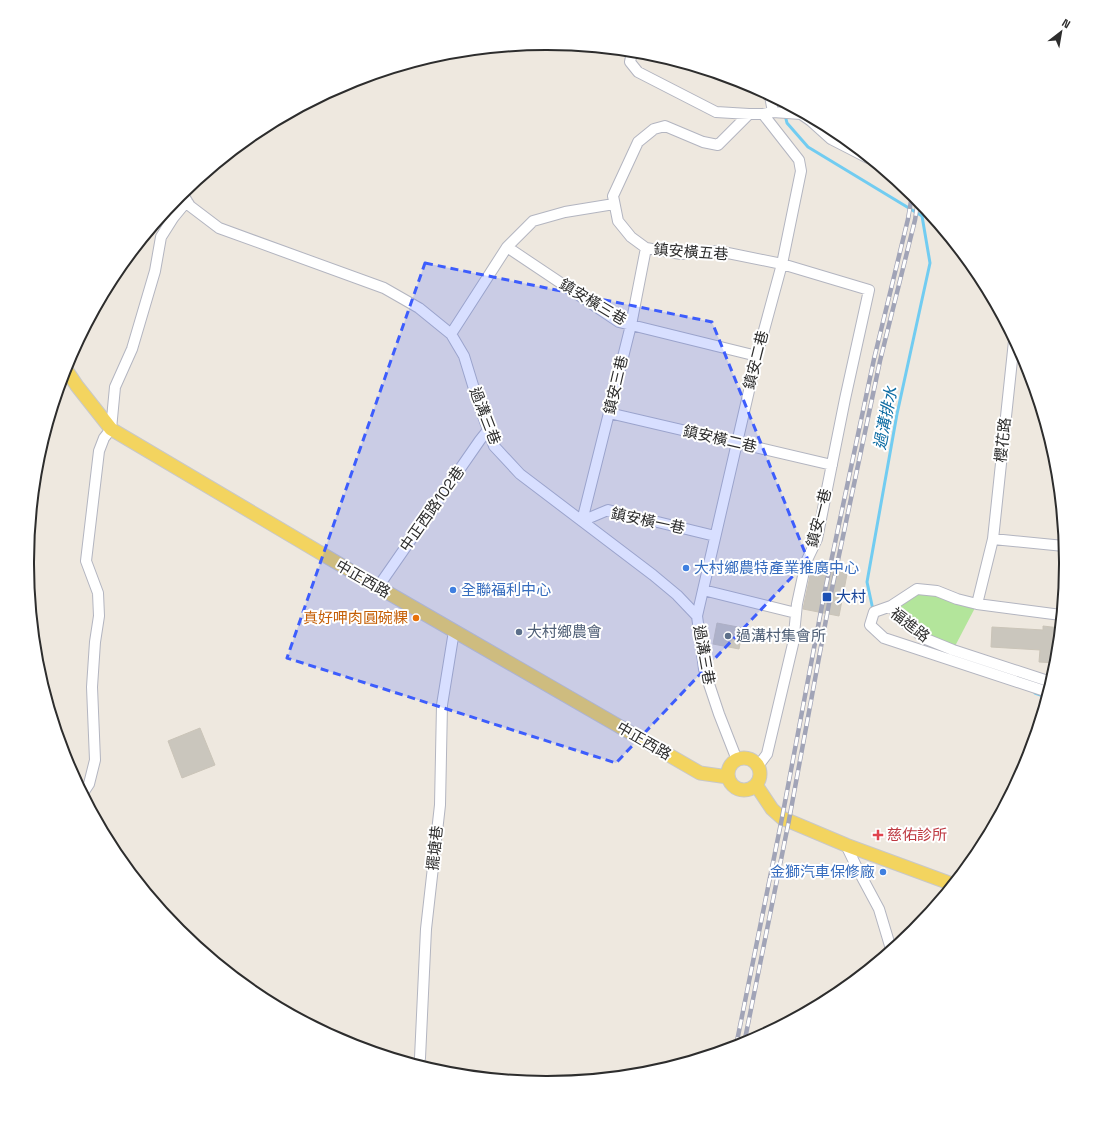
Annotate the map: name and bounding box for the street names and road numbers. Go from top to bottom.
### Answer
street label: 鎮安橫五巷 [653,239,729,264]
street label: 鎮安橫三巷 [556,274,630,329]
street label: 鎮安二巷 [739,328,772,391]
street label: 鎮安三巷 [600,354,632,416]
street label: 過溝三巷 [466,384,505,447]
street label: 櫻花路 [991,417,1014,463]
street label: 鎮安橫二巷 [681,421,759,456]
street label: 中正西路102巷 [395,462,468,555]
street label: 鎮安一巷 [802,486,835,549]
street label: 鎮安橫一巷 [609,503,687,538]
street label: 中正西路 [333,555,394,602]
street label: 福進路 [887,603,934,646]
street label: 過溝三巷 [690,624,719,686]
street label: 中正西路 [614,717,675,764]
street label: 擺塘巷 [423,825,446,871]

